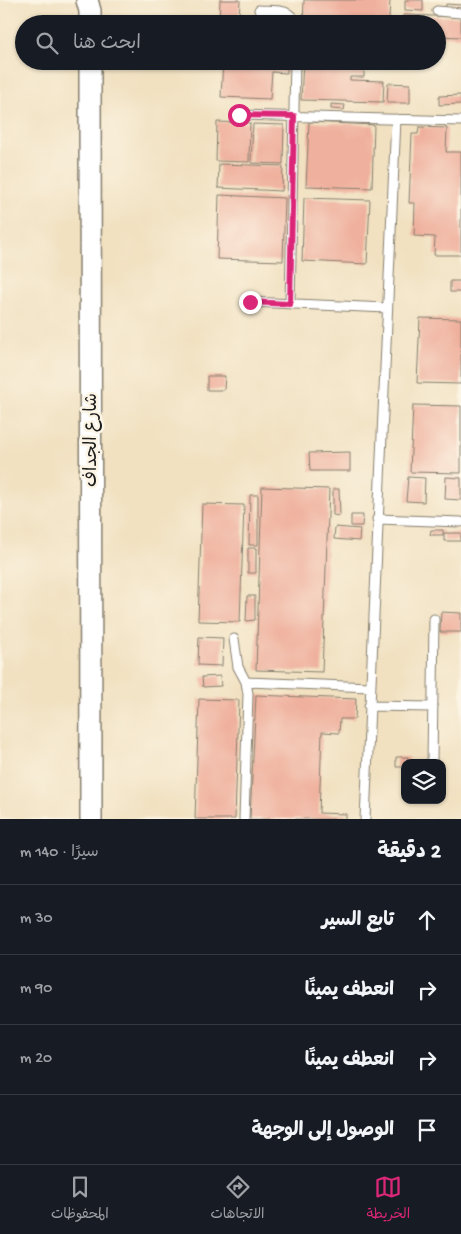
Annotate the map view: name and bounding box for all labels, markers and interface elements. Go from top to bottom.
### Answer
search box [15,15,446,70]
icon: search [33,29,61,57]
text: ابحث هنا [73,33,141,56]
route start [228,104,251,127]
route end [239,291,262,314]
street label: شارع الجداف [82,393,103,487]
map controls [401,759,446,804]
button: layers [401,759,446,804]
text: 2 دقيقة [377,841,441,866]
text: سيرًا · 140 m [20,844,99,863]
icon: ahead [413,906,441,934]
text: 30 m [20,910,53,929]
text: تابع السير [322,910,394,933]
icon: right [413,976,441,1004]
text: 90 m [20,980,52,999]
text: انعطف يمينًا [305,980,394,1003]
icon: right [413,1046,441,1074]
text: 20 m [20,1050,52,1069]
text: انعطف يمينًا [305,1050,394,1073]
icon: arrive [413,1116,441,1144]
text: الوصول إلى الوجهة [251,1120,394,1143]
tab: المحفوظات [51,1173,109,1226]
tab: الاتجاهات [210,1173,265,1226]
tab: الخريطة [366,1173,410,1226]

